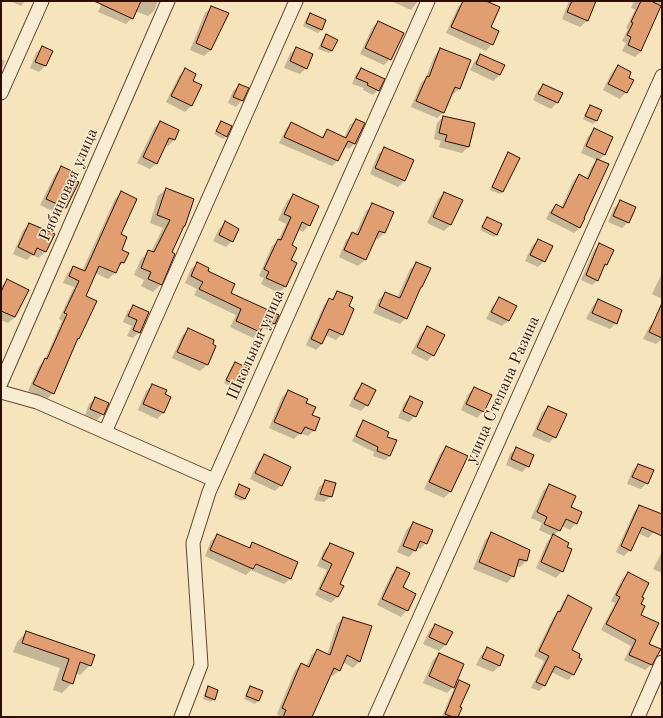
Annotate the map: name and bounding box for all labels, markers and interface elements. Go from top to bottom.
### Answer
street label: Рябиновая улица [35,125,103,245]
street label: Школьная улица [223,287,289,403]
street label: улица Степана Разина [462,313,544,467]

